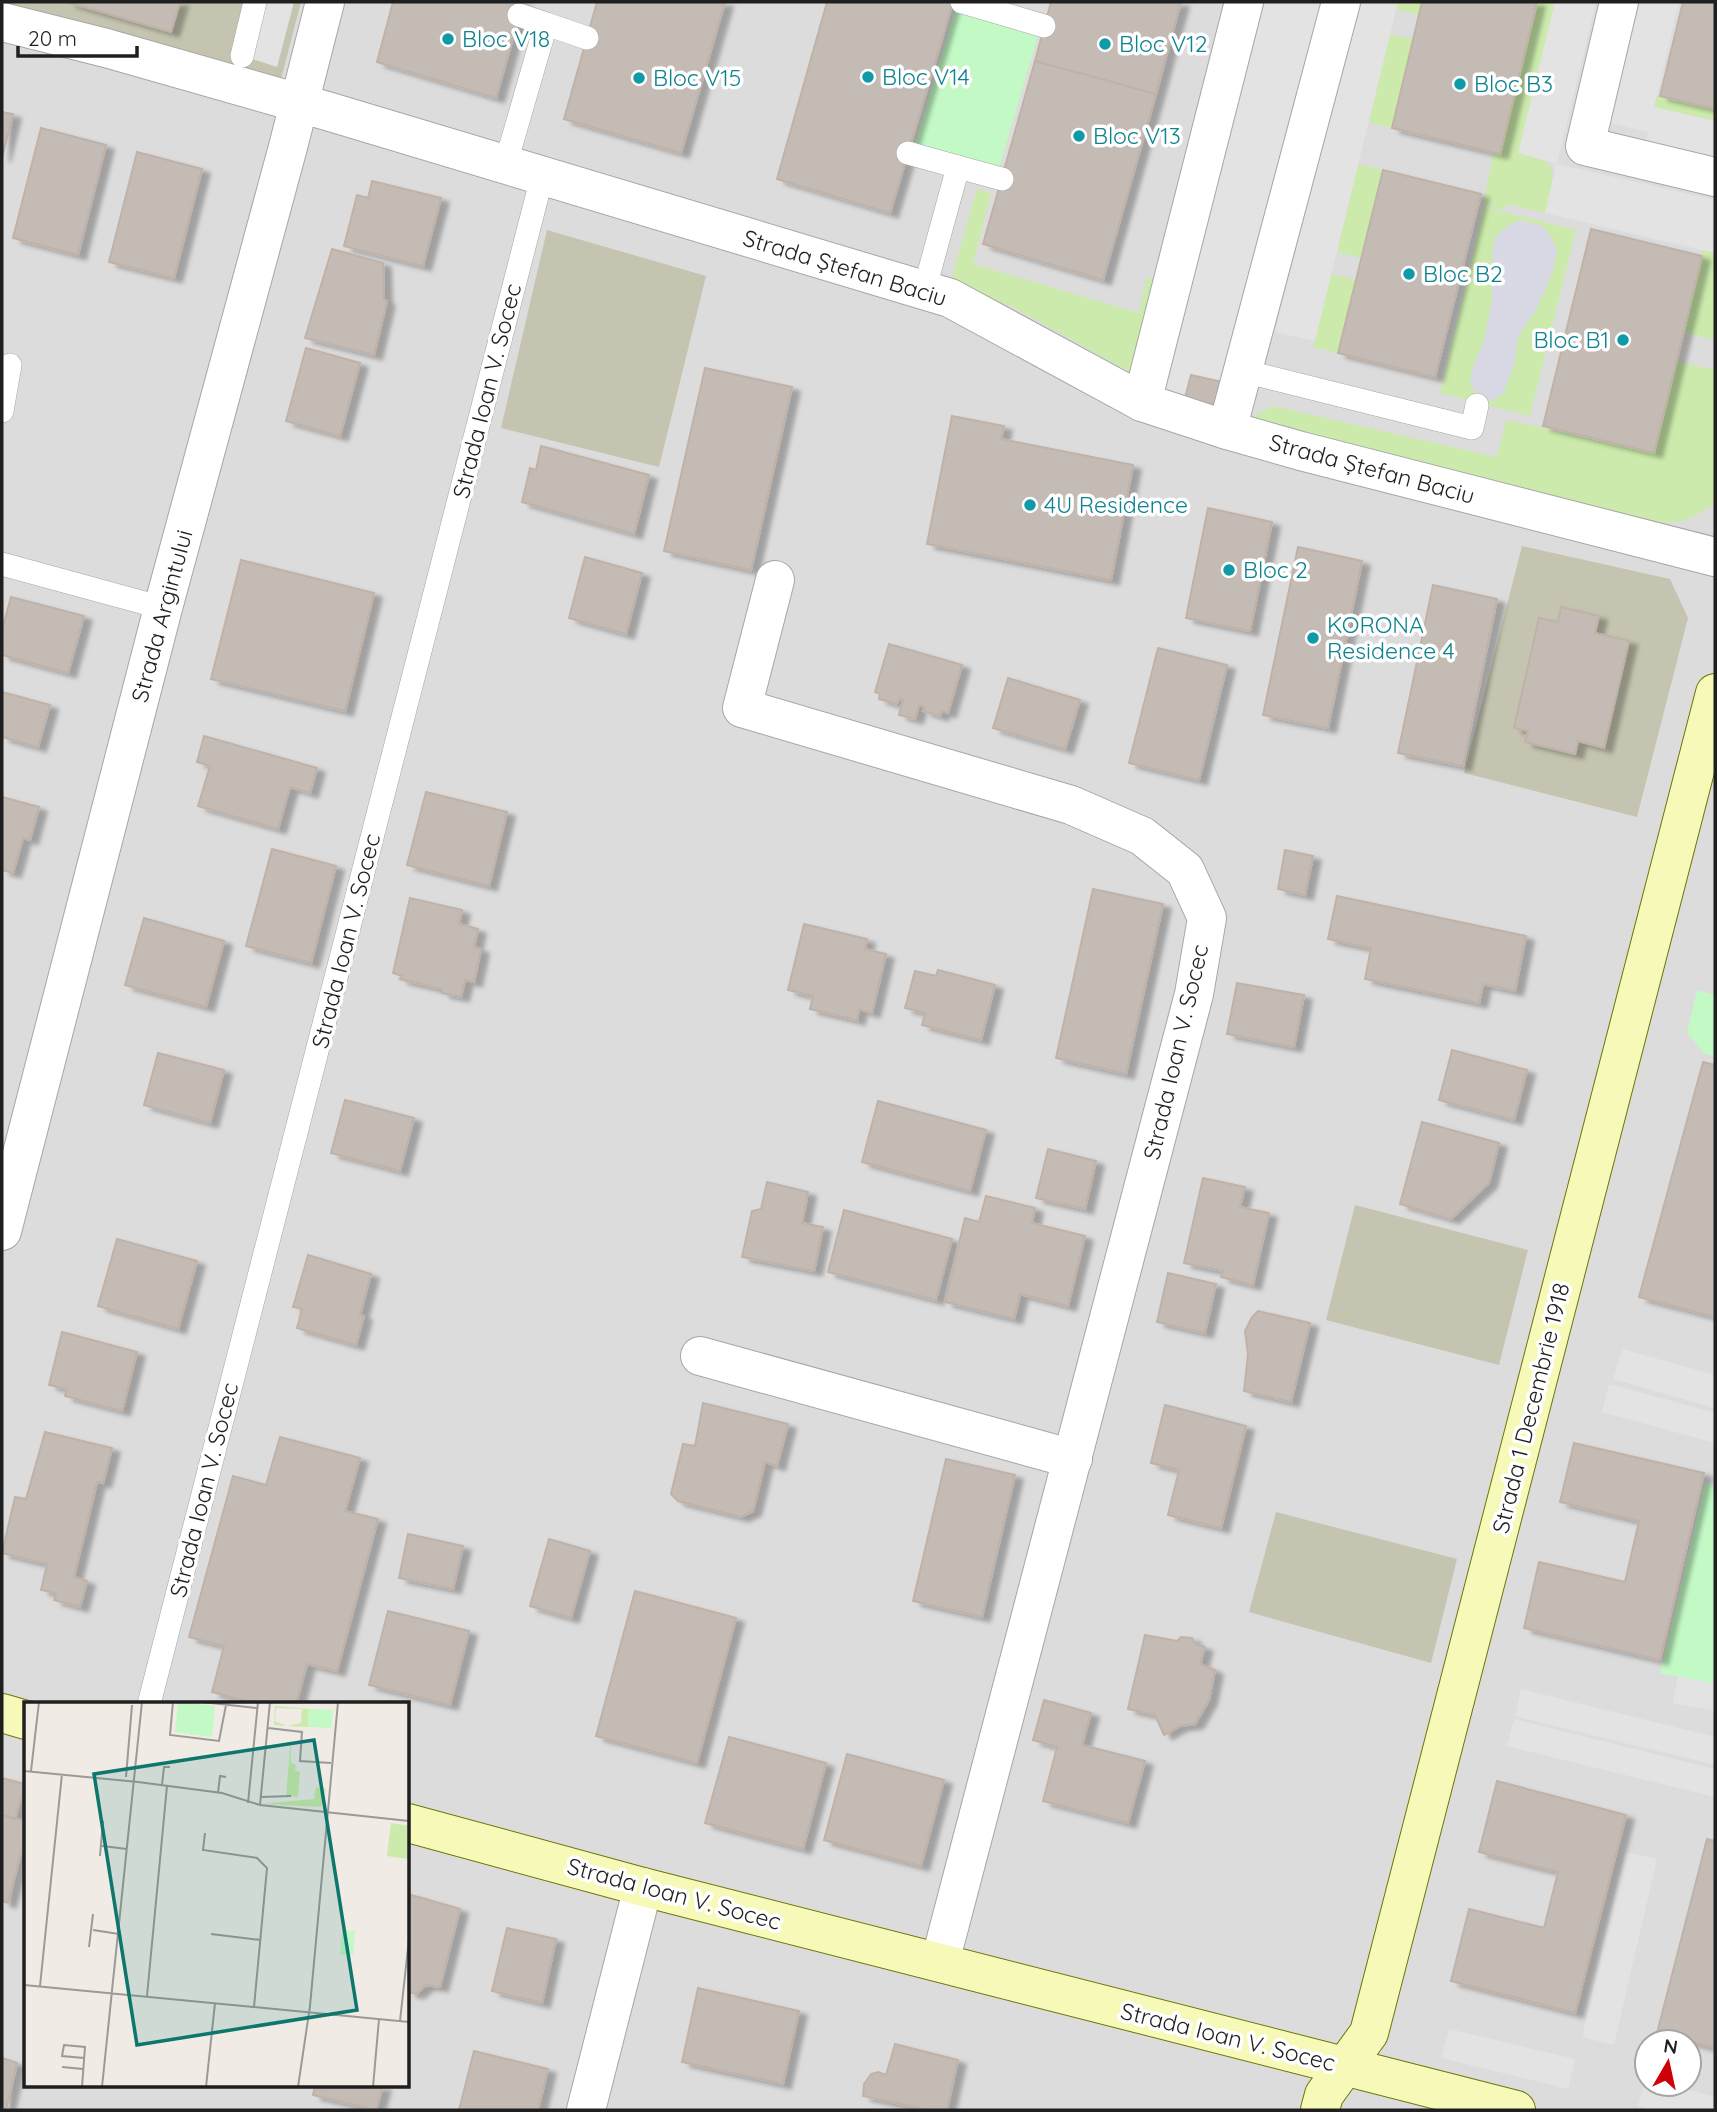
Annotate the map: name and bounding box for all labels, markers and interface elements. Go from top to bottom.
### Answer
scale bar [18,14,136,58]
place label: Bloc V18 [462,24,550,53]
text: 20 m [28,25,77,51]
place label: Bloc V12 [1119,29,1208,58]
marker: Bloc V18 [440,31,456,47]
marker: Bloc V12 [1097,36,1113,52]
place label: Bloc V14 [882,62,970,91]
place label: Bloc V15 [653,63,741,92]
marker: Bloc V14 [860,69,876,85]
place label: Bloc B3 [1474,69,1553,98]
marker: Bloc V15 [631,70,647,86]
marker: Bloc B3 [1452,76,1468,92]
place label: Bloc V13 [1093,121,1181,150]
marker: Bloc V13 [1071,128,1087,144]
street label: Strada Ștefan Baciu [740,223,951,312]
place label: Bloc B2 [1423,259,1503,288]
marker: Bloc B2 [1401,266,1417,282]
street label: Strada Ioan V. Socec [446,281,527,501]
place label: Bloc B1 [1533,325,1609,354]
marker: Bloc B1 [1615,332,1631,348]
street label: Strada Ștefan Baciu [1266,427,1478,510]
place label: 4U Residence [1044,490,1188,519]
marker: 4U Residence [1022,497,1038,513]
street label: Strada Argintului [125,526,198,705]
place label: Bloc 2 [1243,555,1308,584]
marker: Bloc 2 [1221,562,1237,578]
place label: KORONA Residence 4 [1327,610,1455,665]
marker: KORONA Residence 4 [1305,630,1321,646]
street label: Strada Ioan V. Socec [305,831,386,1051]
street label: Strada Ioan V. Socec [1137,941,1214,1162]
street label: Strada 1 Decembrie 1918 [1485,1280,1576,1536]
street label: Strada Ioan V. Socec [163,1380,244,1600]
inset map [24,1702,410,2088]
street label: Strada Ioan V. Socec [564,1851,784,1936]
street label: Strada Ioan V. Socec [1118,1996,1338,2077]
north arrow [1633,2028,1703,2098]
text: N [1662,2033,1679,2059]

